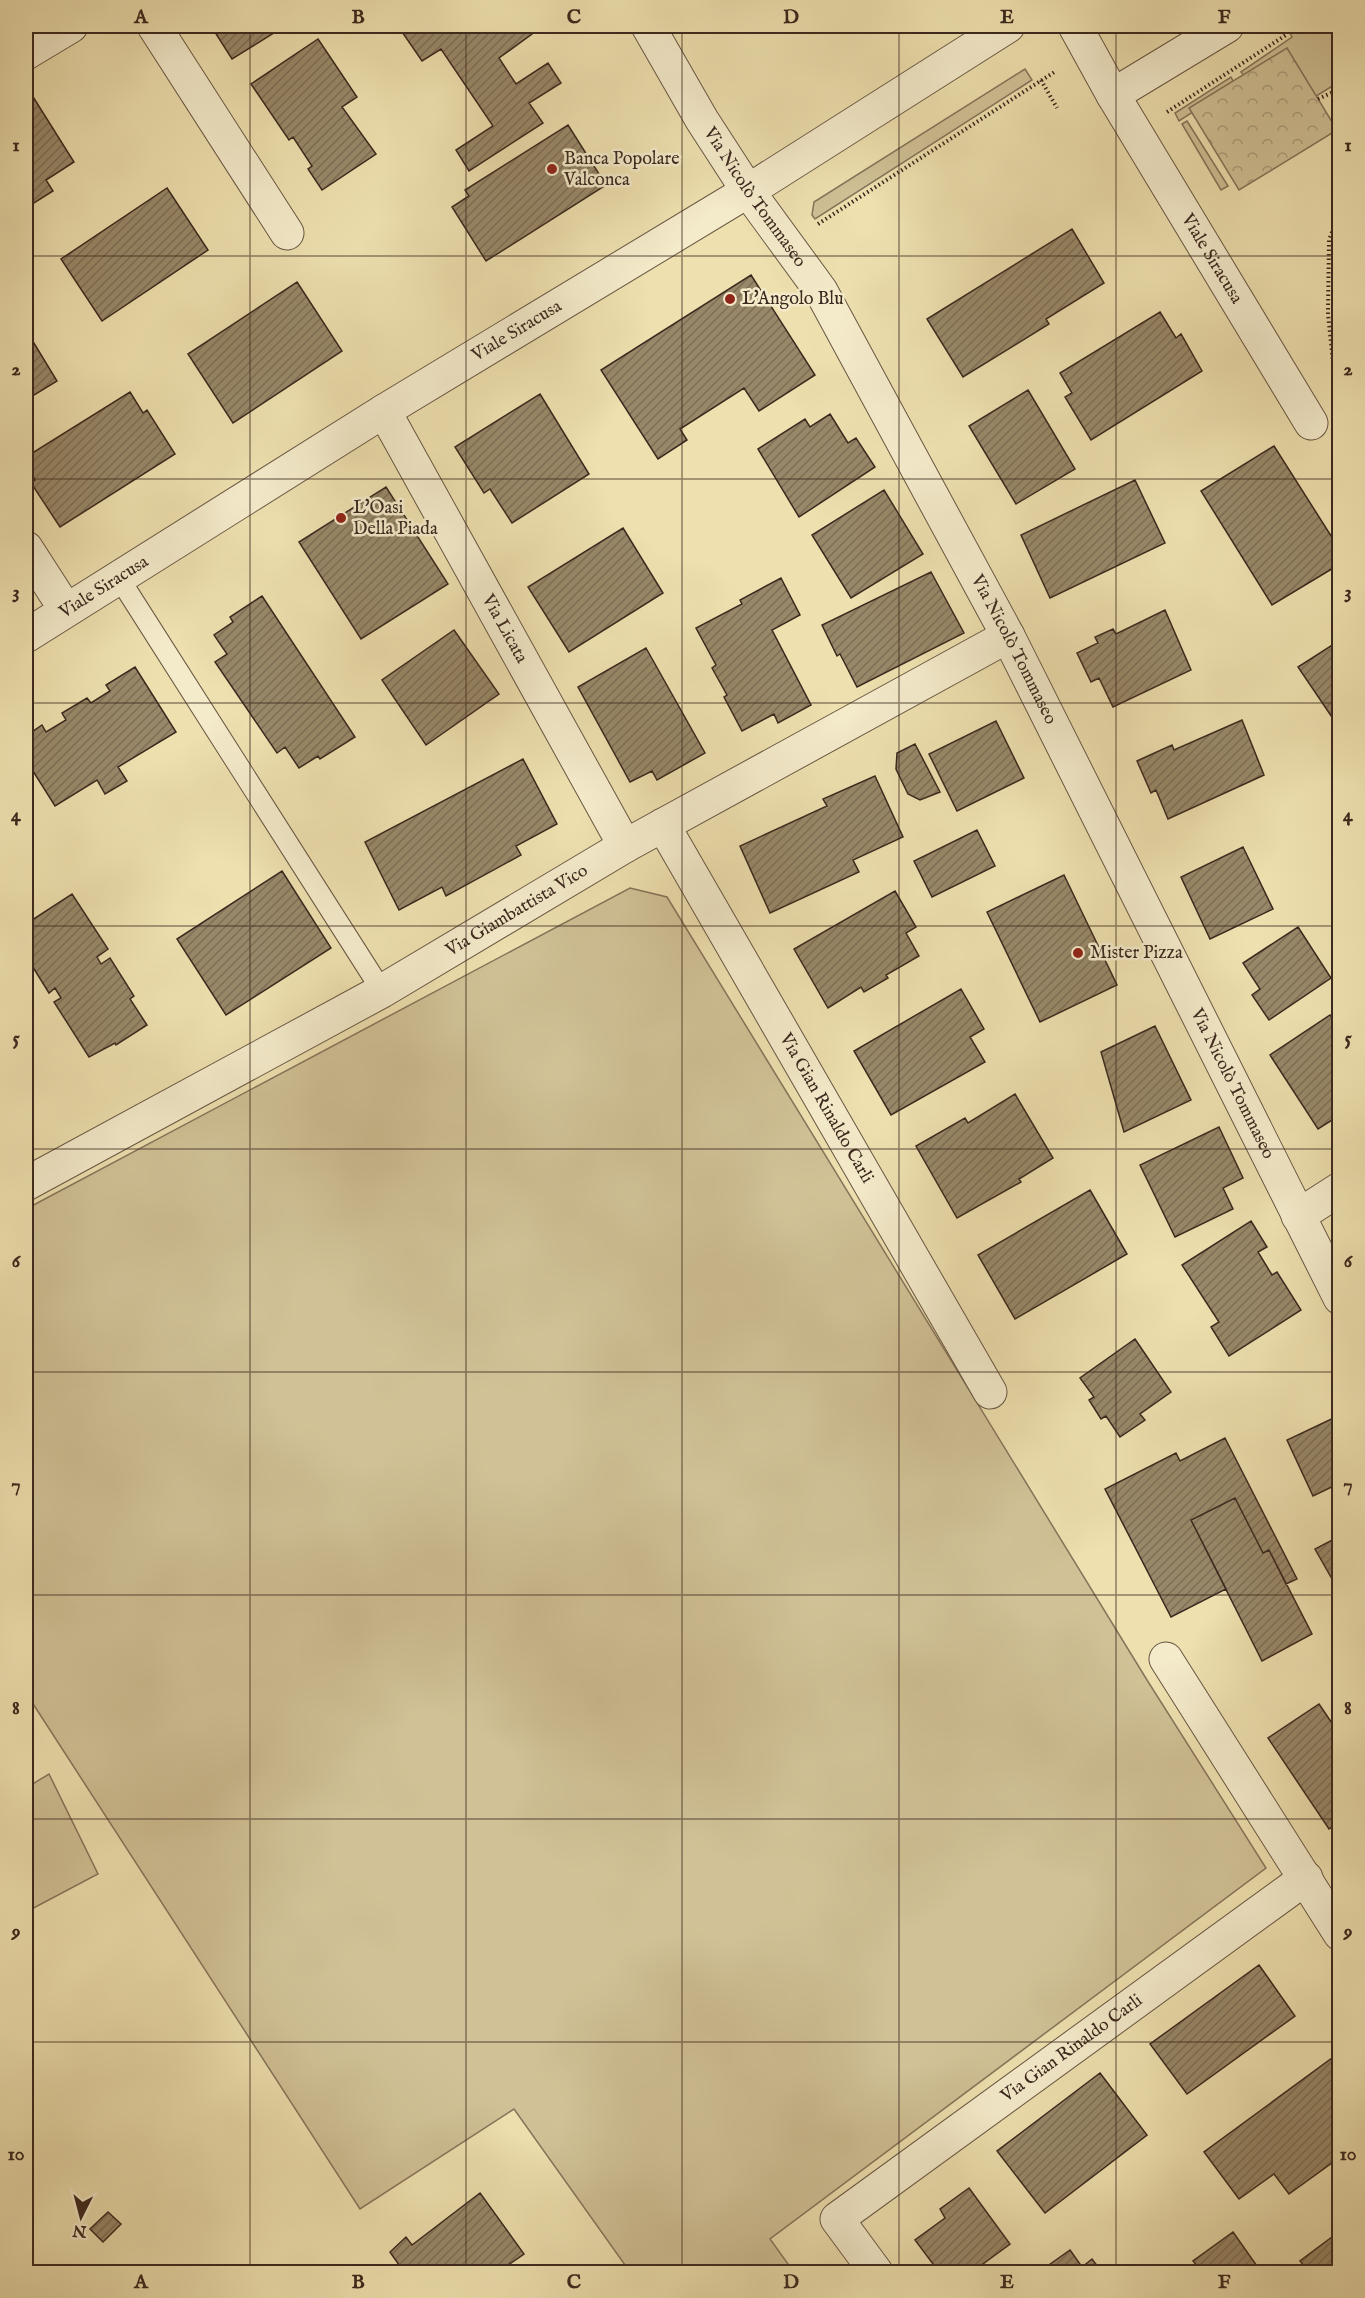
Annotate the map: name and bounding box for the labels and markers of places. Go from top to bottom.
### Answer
place label: Banca Popolare Valconca [563,148,679,192]
marker: Banca Popolare Valconca [545,162,559,176]
place label: L'Angolo Blu [742,288,843,311]
marker: L'Angolo Blu [723,292,737,306]
place label: L'Oasi Della Piada [353,497,438,541]
marker: L'Oasi Della Piada [334,511,348,525]
place label: Mister Pizza [1090,942,1183,965]
marker: Mister Pizza [1071,946,1085,960]

